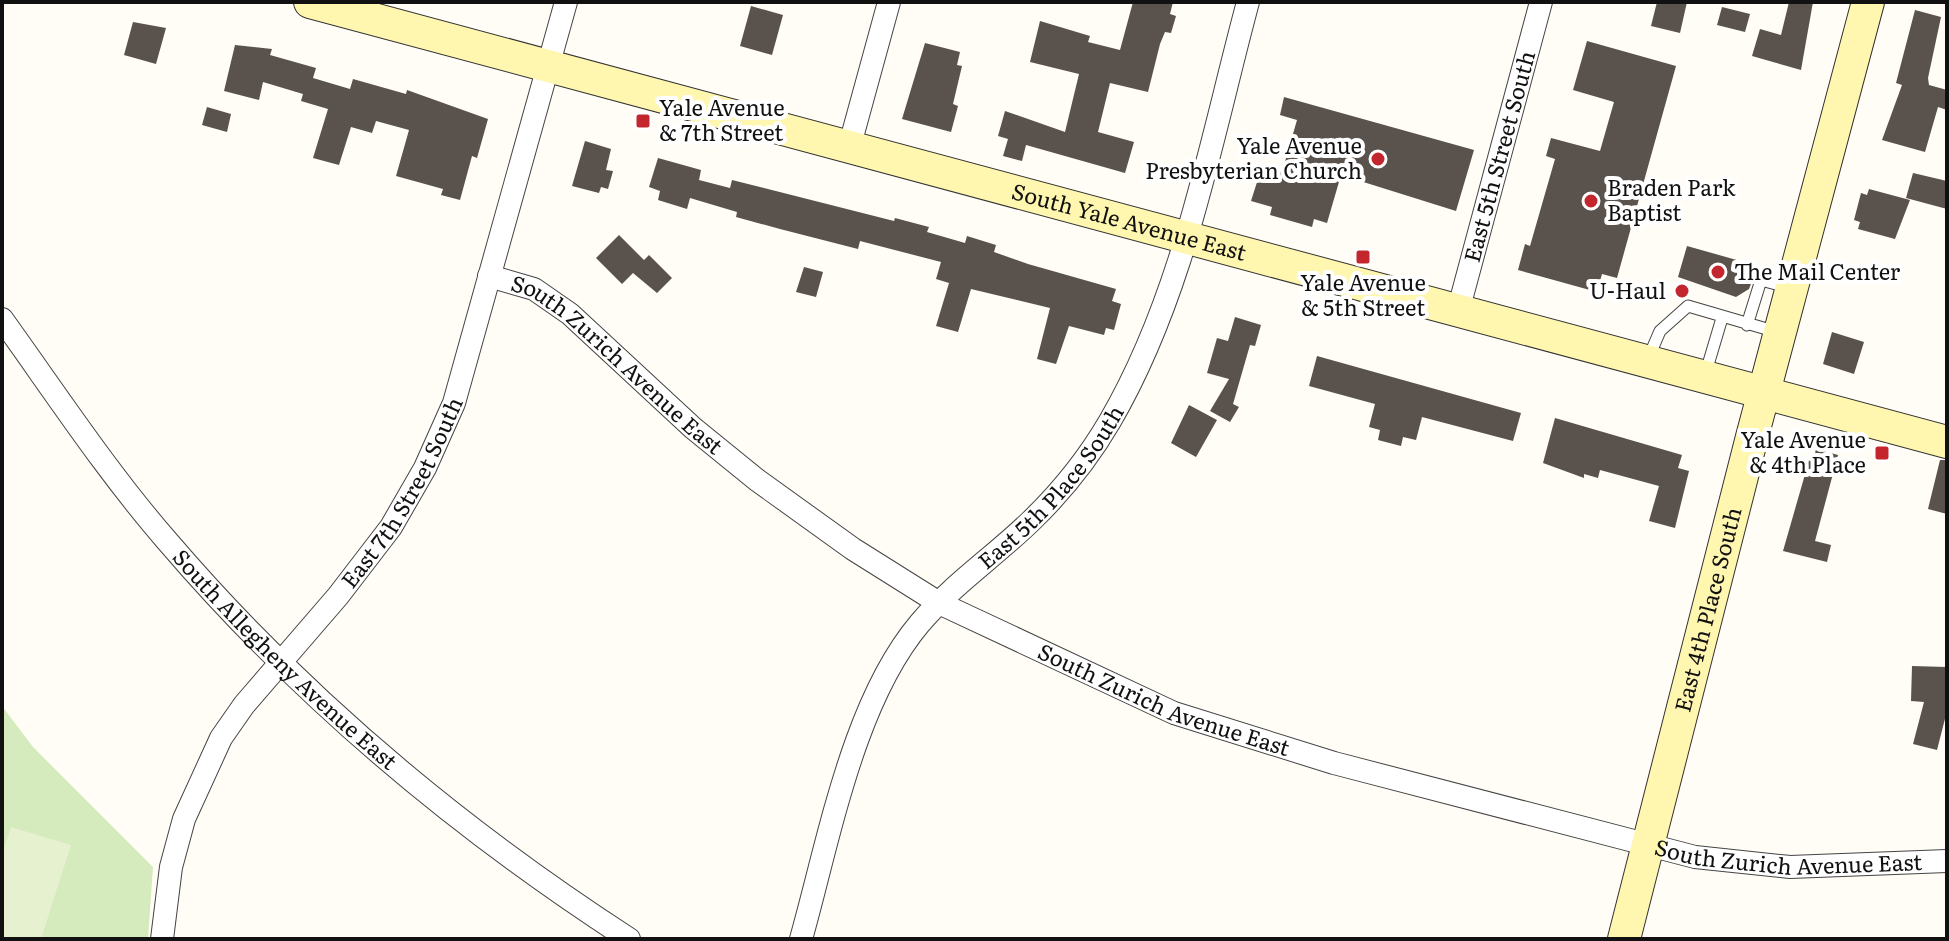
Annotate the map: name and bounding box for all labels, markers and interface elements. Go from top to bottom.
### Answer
street label: East 5th Street South [1454,47,1542,266]
place label: Yale Avenue & 7th Street [659,90,785,148]
marker: Yale Avenue & 7th Street [634,112,652,130]
place label: Yale Avenue Presbyterian Church [1145,128,1362,186]
marker: Yale Avenue Presbyterian Church [1369,150,1387,168]
place label: Braden Park Baptist [1607,170,1736,228]
street label: South Yale Avenue East [1008,173,1250,268]
marker: Braden Park Baptist [1582,192,1600,210]
marker: Yale Avenue & 5th Street [1354,248,1372,266]
place label: The Mail Center [1734,254,1901,287]
marker: The Mail Center [1709,263,1727,281]
street label: South Zurich Avenue East [507,265,731,461]
place label: Yale Avenue & 5th Street [1300,265,1426,323]
place label: U-Haul [1589,273,1666,306]
marker: U-Haul [1673,282,1691,300]
street label: East 7th Street South [332,391,470,594]
street label: East 5th Place South [970,398,1131,576]
place label: Yale Avenue & 4th Place [1740,422,1866,480]
marker: Yale Avenue & 4th Place [1873,444,1891,462]
street label: East 4th Place South [1665,503,1749,715]
street label: South Allegheny Avenue East [166,541,405,777]
street label: South Zurich Avenue East [1033,634,1294,763]
street label: South Zurich Avenue East [1651,829,1923,882]

